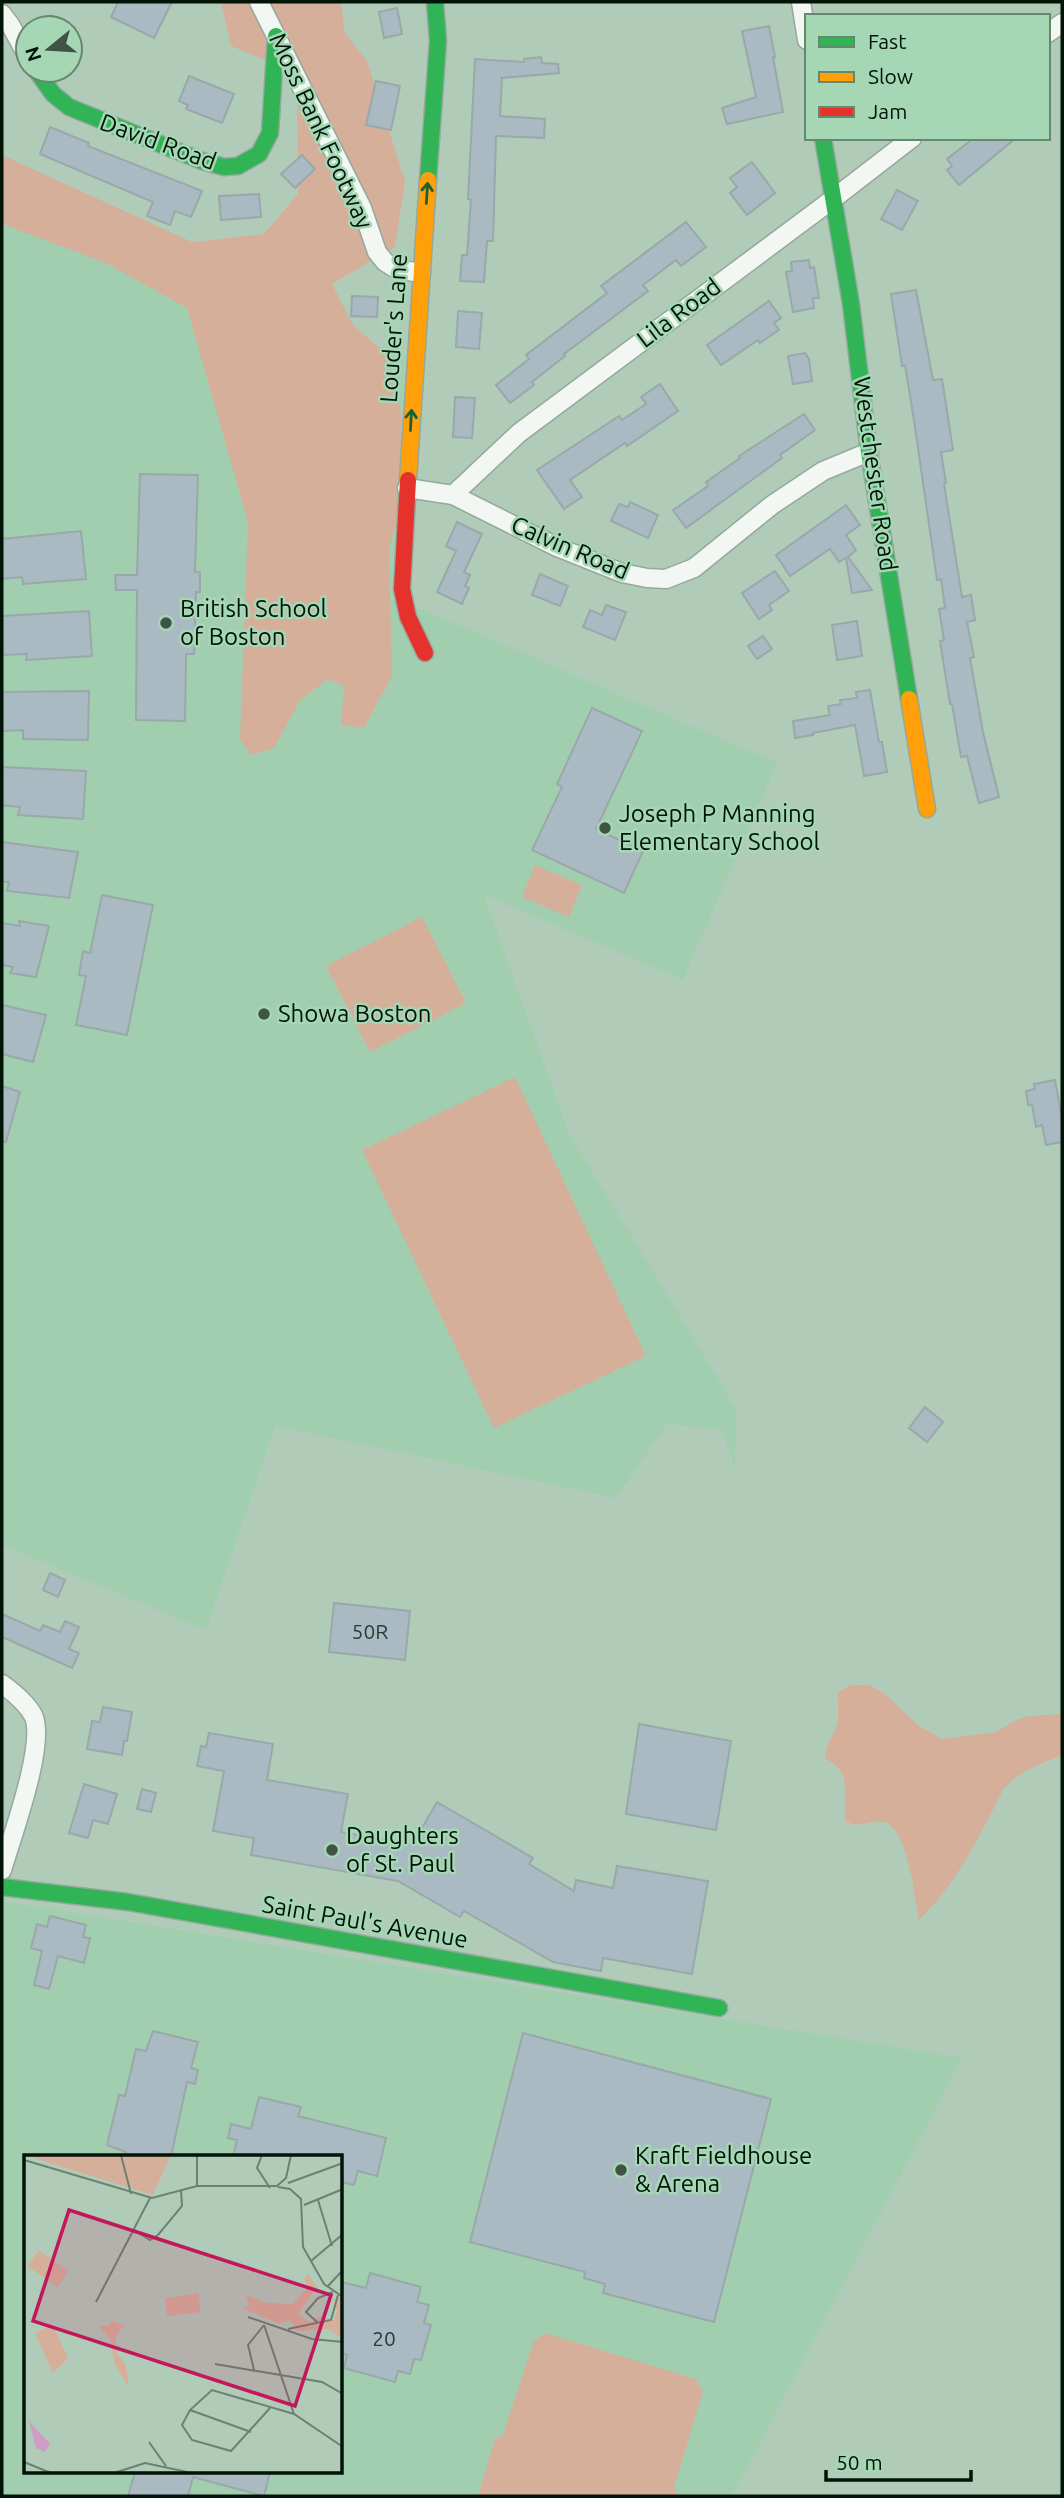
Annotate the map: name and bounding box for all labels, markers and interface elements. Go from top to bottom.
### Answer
north arrow [14,14,84,84]
legend [805,14,1050,140]
street label: Moss Bank Footway [264,29,379,233]
text: Fast [868,29,906,53]
text: N [20,44,45,64]
text: Slow [868,64,913,88]
text: Jam [868,99,907,123]
street label: David Road [96,108,220,175]
one-way arrow [421,182,434,205]
street label: Louder's Lane [375,252,412,404]
street label: Lila Road [632,272,726,353]
street label: Westchester Road [848,375,903,573]
one-way arrow [405,409,418,432]
street label: Calvin Road [507,511,633,584]
place label: British School of Boston [180,595,327,650]
marker: British School of Boston [158,615,174,631]
place label: Joseph P Manning Elementary School [619,800,820,855]
marker: Joseph P Manning Elementary School [597,820,613,836]
place label: Showa Boston [278,1000,432,1027]
marker: Showa Boston [256,1006,272,1022]
house number: 50R [352,1619,388,1643]
place label: Daughters of St. Paul [346,1822,459,1877]
marker: Daughters of St. Paul [324,1842,340,1858]
street label: Saint Paul's Avenue [260,1890,470,1953]
place label: Kraft Fieldhouse & Arena [635,2142,812,2197]
inset map [24,2155,343,2474]
marker: Kraft Fieldhouse & Arena [613,2162,629,2178]
house number: 20 [372,2326,396,2350]
scale bar [826,2438,971,2482]
text: 50 m [836,2450,883,2474]

